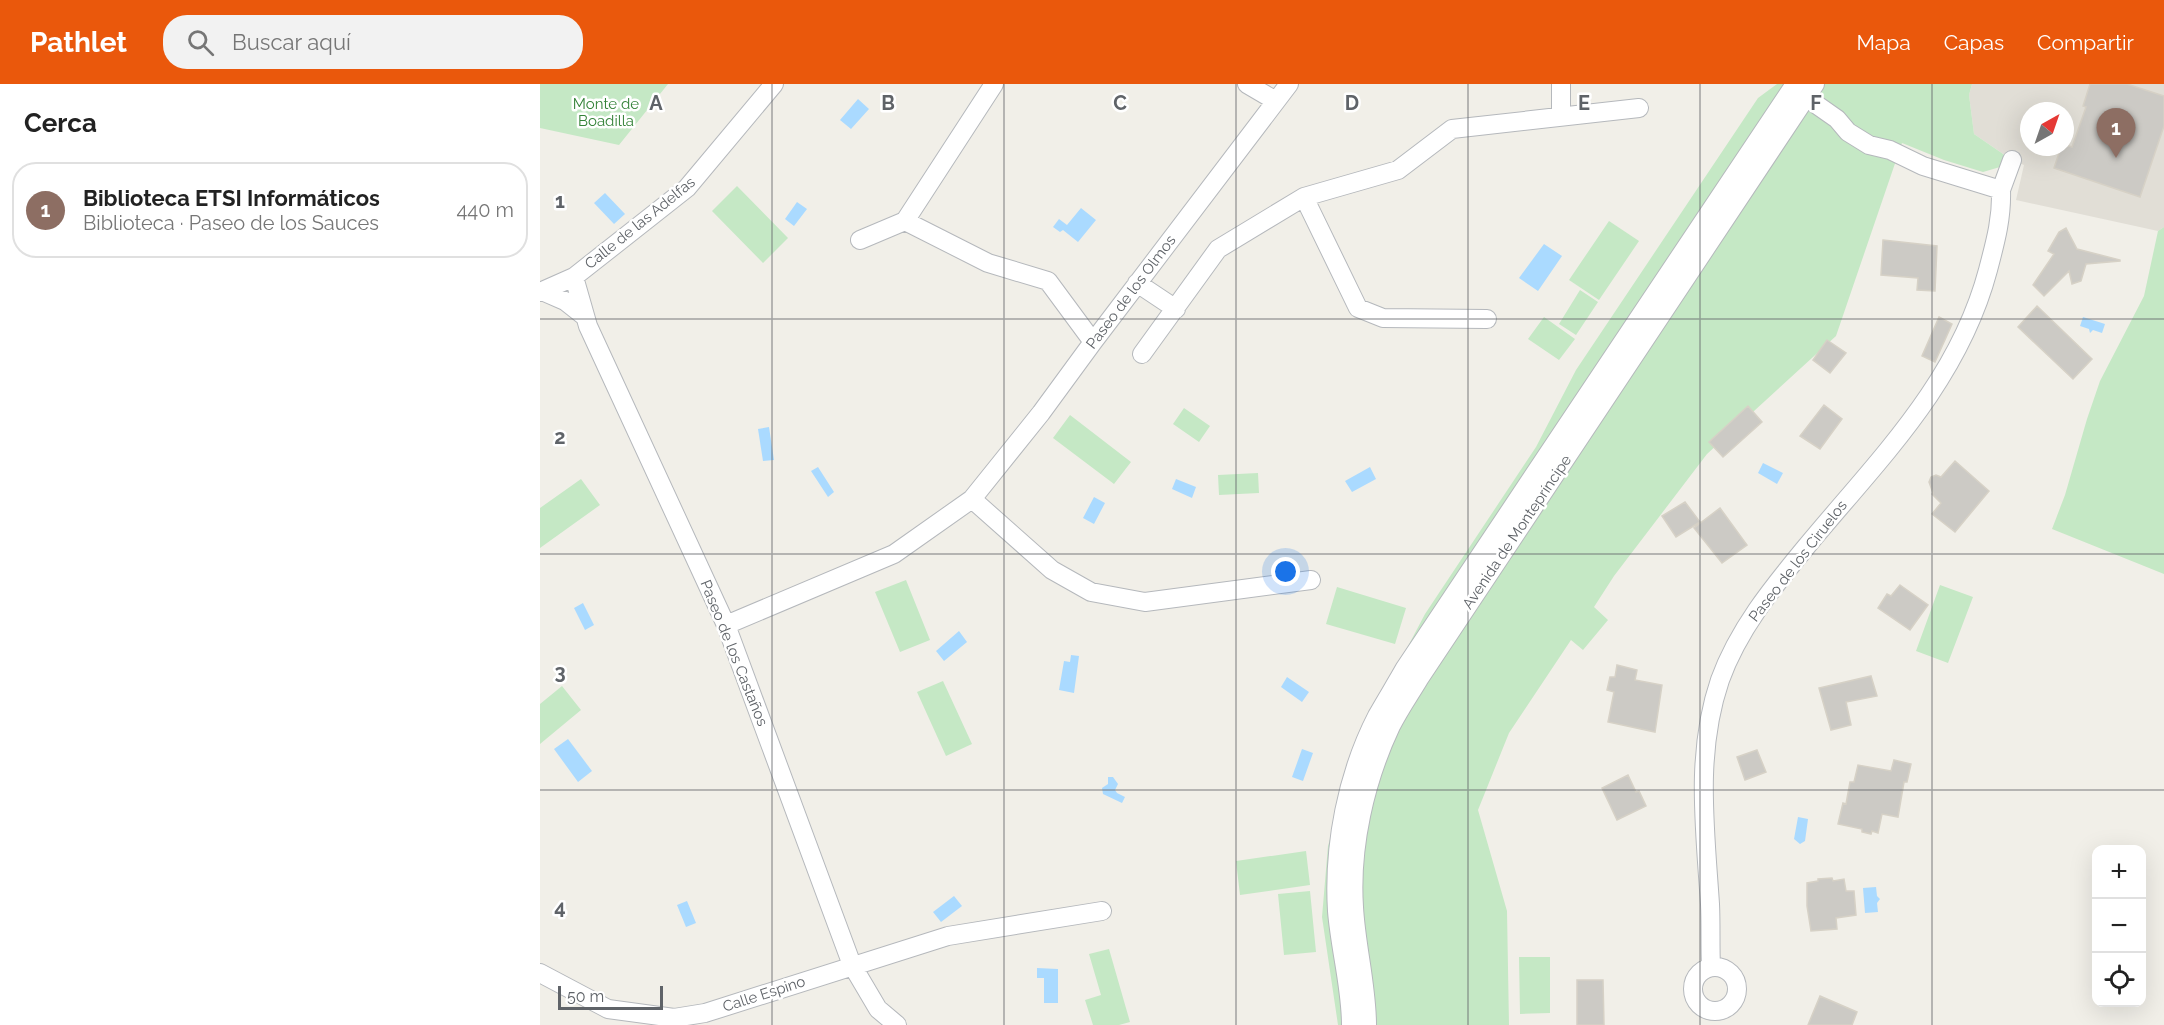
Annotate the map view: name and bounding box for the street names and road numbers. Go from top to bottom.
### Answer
street label: Calle de las Adelfas [581,173,699,273]
street label: Paseo de los Olmos [1082,232,1180,352]
street label: Avenida de Montepríncipe [1459,451,1575,612]
street label: Paseo de los Ciruelos [1745,497,1851,625]
street label: Paseo de los Castaños [696,577,772,729]
street label: Calle Espino [720,972,808,1016]

